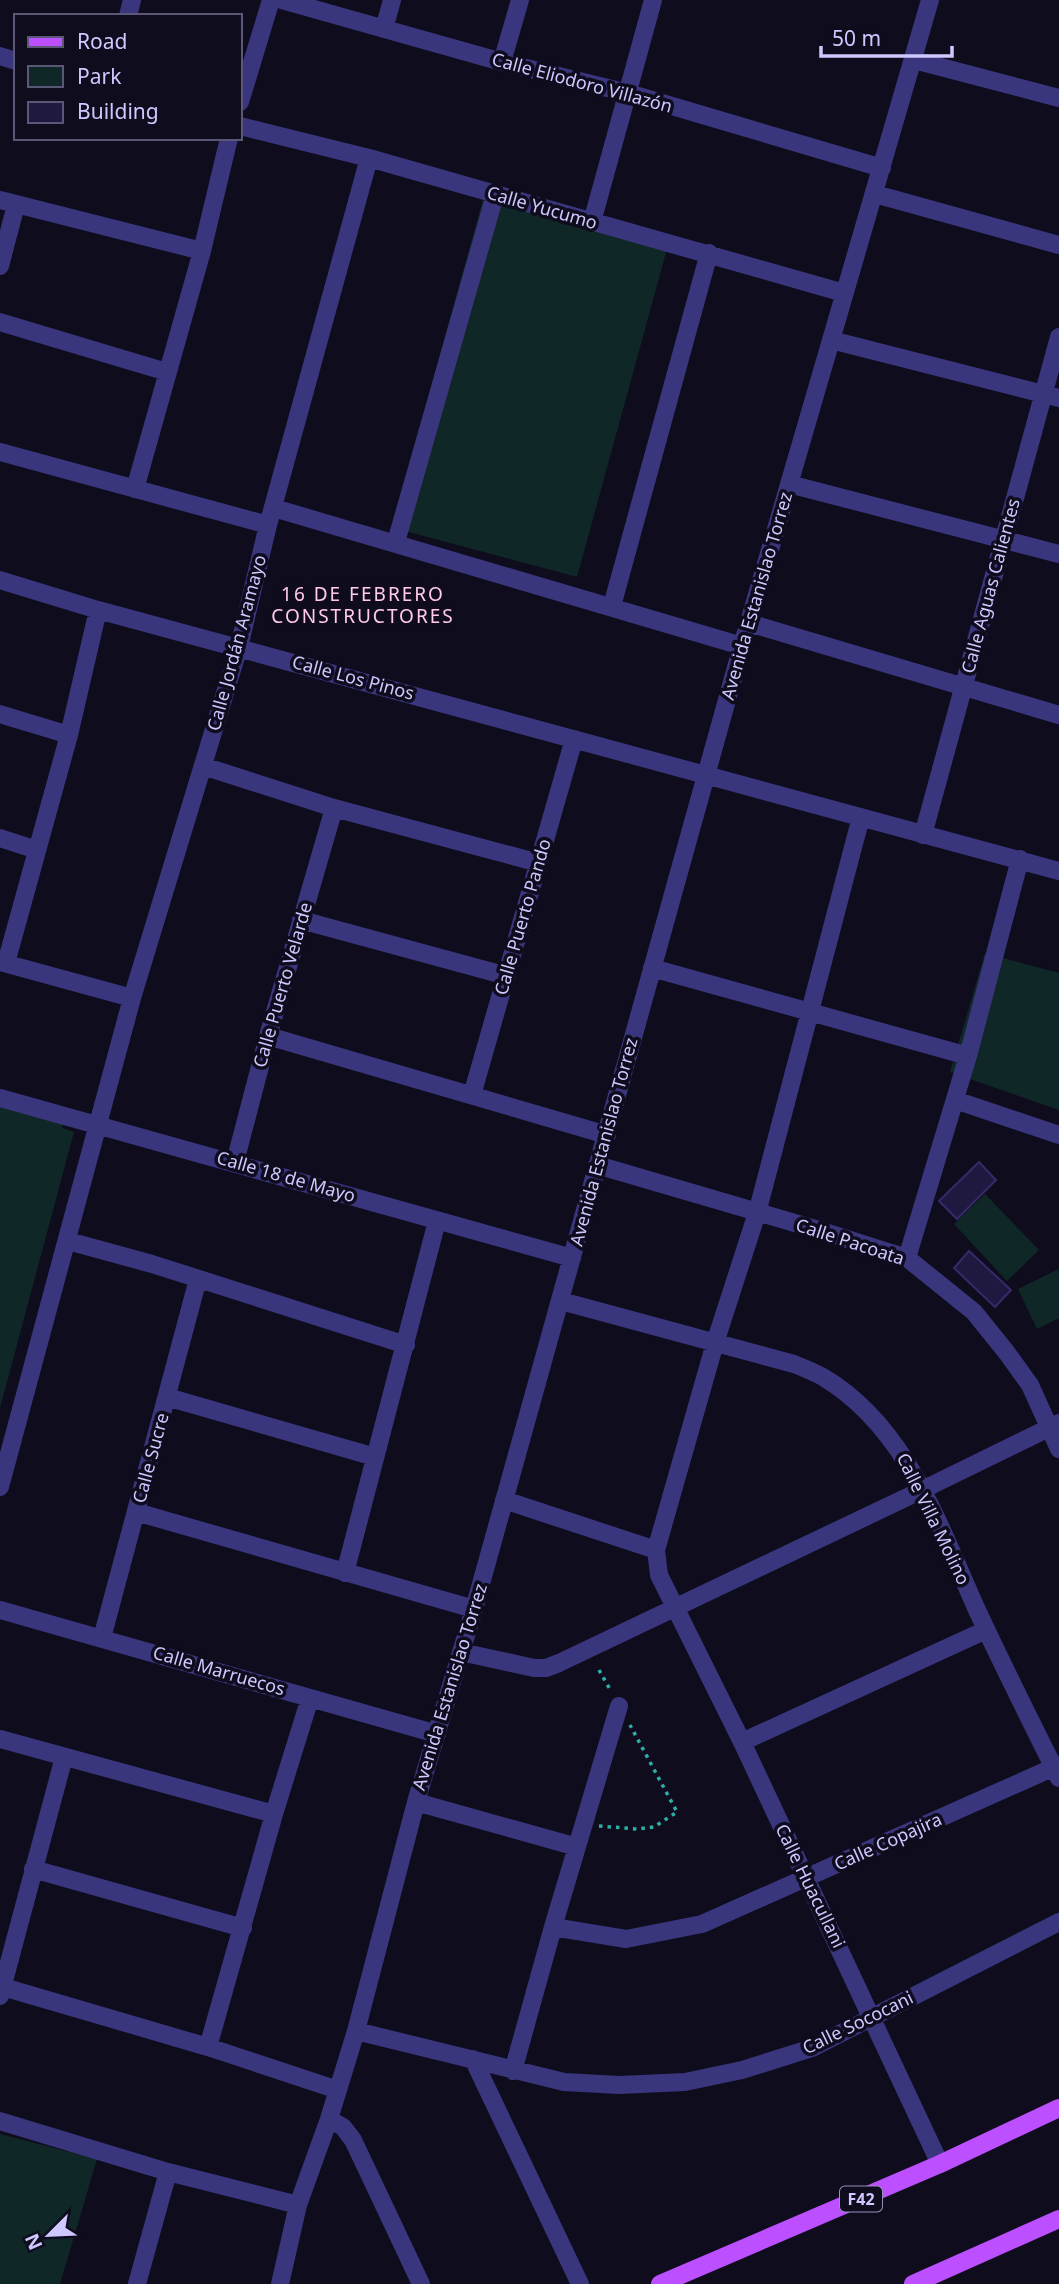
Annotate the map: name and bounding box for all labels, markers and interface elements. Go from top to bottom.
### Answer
legend [14,14,242,140]
scale bar [821,14,952,58]
text: 50 m [832,24,881,52]
text: Road [77,27,127,55]
street label: Calle Eliodoro Villazón [489,46,675,118]
text: Park [77,62,122,90]
text: Building [77,97,159,125]
street label: Calle Yucumo [484,180,600,234]
street label: Avenida Estanislao Torrez [715,489,797,702]
street label: Calle Aguas Calientes [955,496,1025,676]
street label: Calle Jordán Aramayo [201,552,271,733]
district label: 16 DE FEBRERO CONSTRUCTORES [271,581,455,629]
street label: Calle Los Pinos [290,649,417,705]
street label: Calle Puerto Pando [488,836,556,998]
street label: Calle Puerto Velarde [247,899,317,1070]
street label: Avenida Estanislao Torrez [564,1035,642,1249]
street label: Calle 18 de Mayo [214,1145,358,1207]
street label: Calle Pacoata [793,1212,908,1270]
street label: Calle Sucre [126,1410,174,1506]
street label: Calle Villa Molino [892,1449,976,1588]
street label: Avenida Estanislao Torrez [406,1580,492,1793]
street label: Calle Marruecos [150,1640,288,1700]
street label: Calle Copajira [830,1807,945,1876]
street label: Calle Huacullani [771,1820,851,1952]
street label: Calle Sococani [798,1985,917,2059]
road number: F42 [840,2186,882,2212]
north arrow [14,2200,84,2270]
text: N [18,2230,48,2254]

